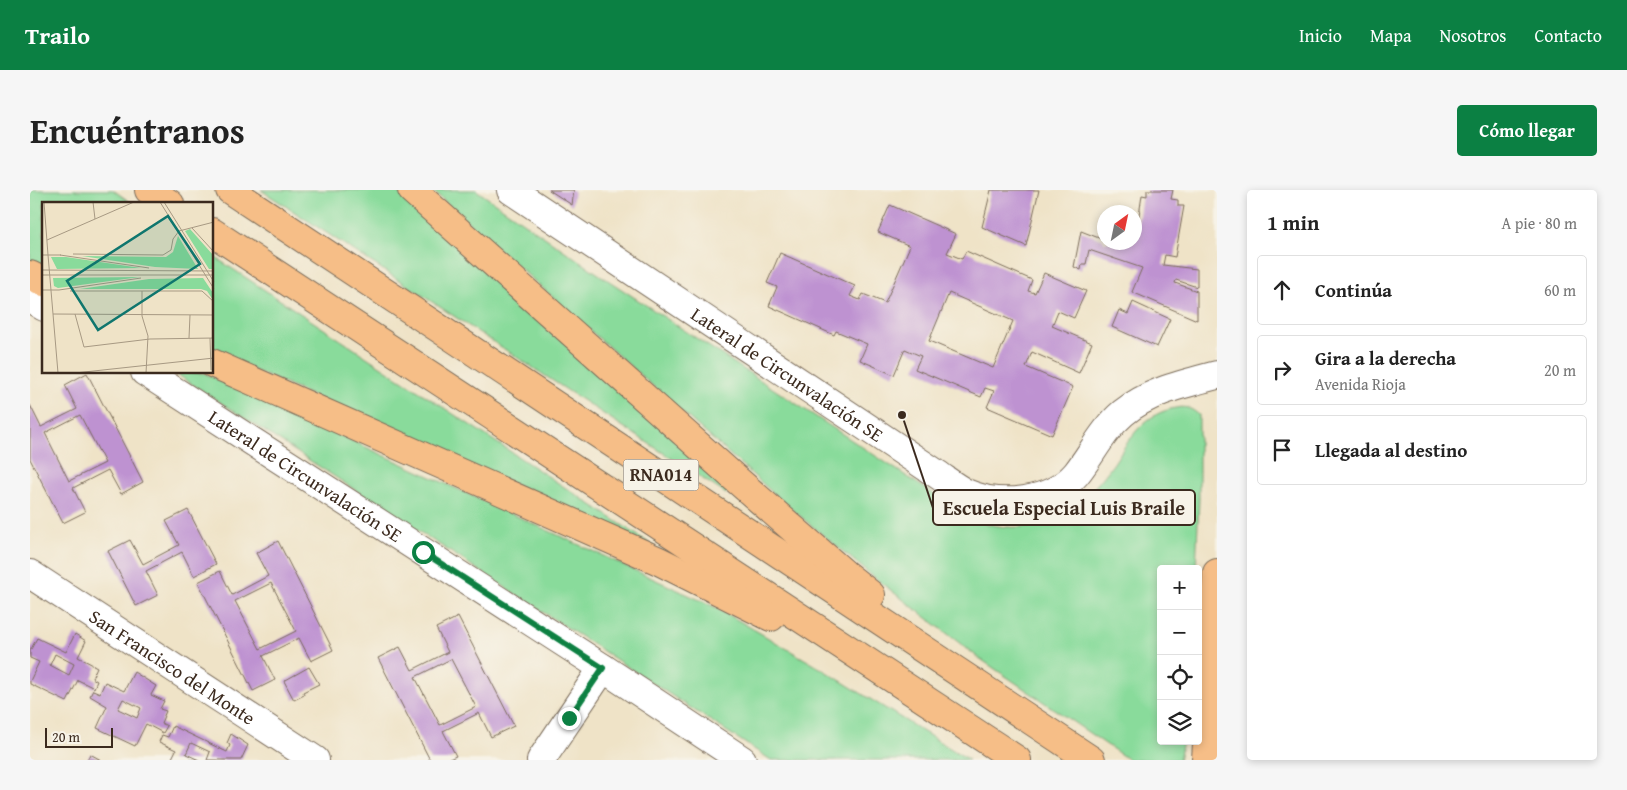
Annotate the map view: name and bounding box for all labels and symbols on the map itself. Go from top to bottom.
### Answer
inset map [42,202,214,374]
north arrow [1097,205,1142,250]
street label: Lateral de Circunvalación SE [686,300,889,449]
street label: Lateral de Circunvalación SE [203,403,408,549]
road number: RNA014 [624,460,698,490]
callout: Escuela Especial Luis Braile [933,490,1195,525]
text: Escuela Especial Luis Braile [943,493,1185,522]
route start [412,541,435,564]
street label: San Francisco del Monte [84,602,261,732]
route end [558,707,581,730]
scale bar [45,725,112,748]

